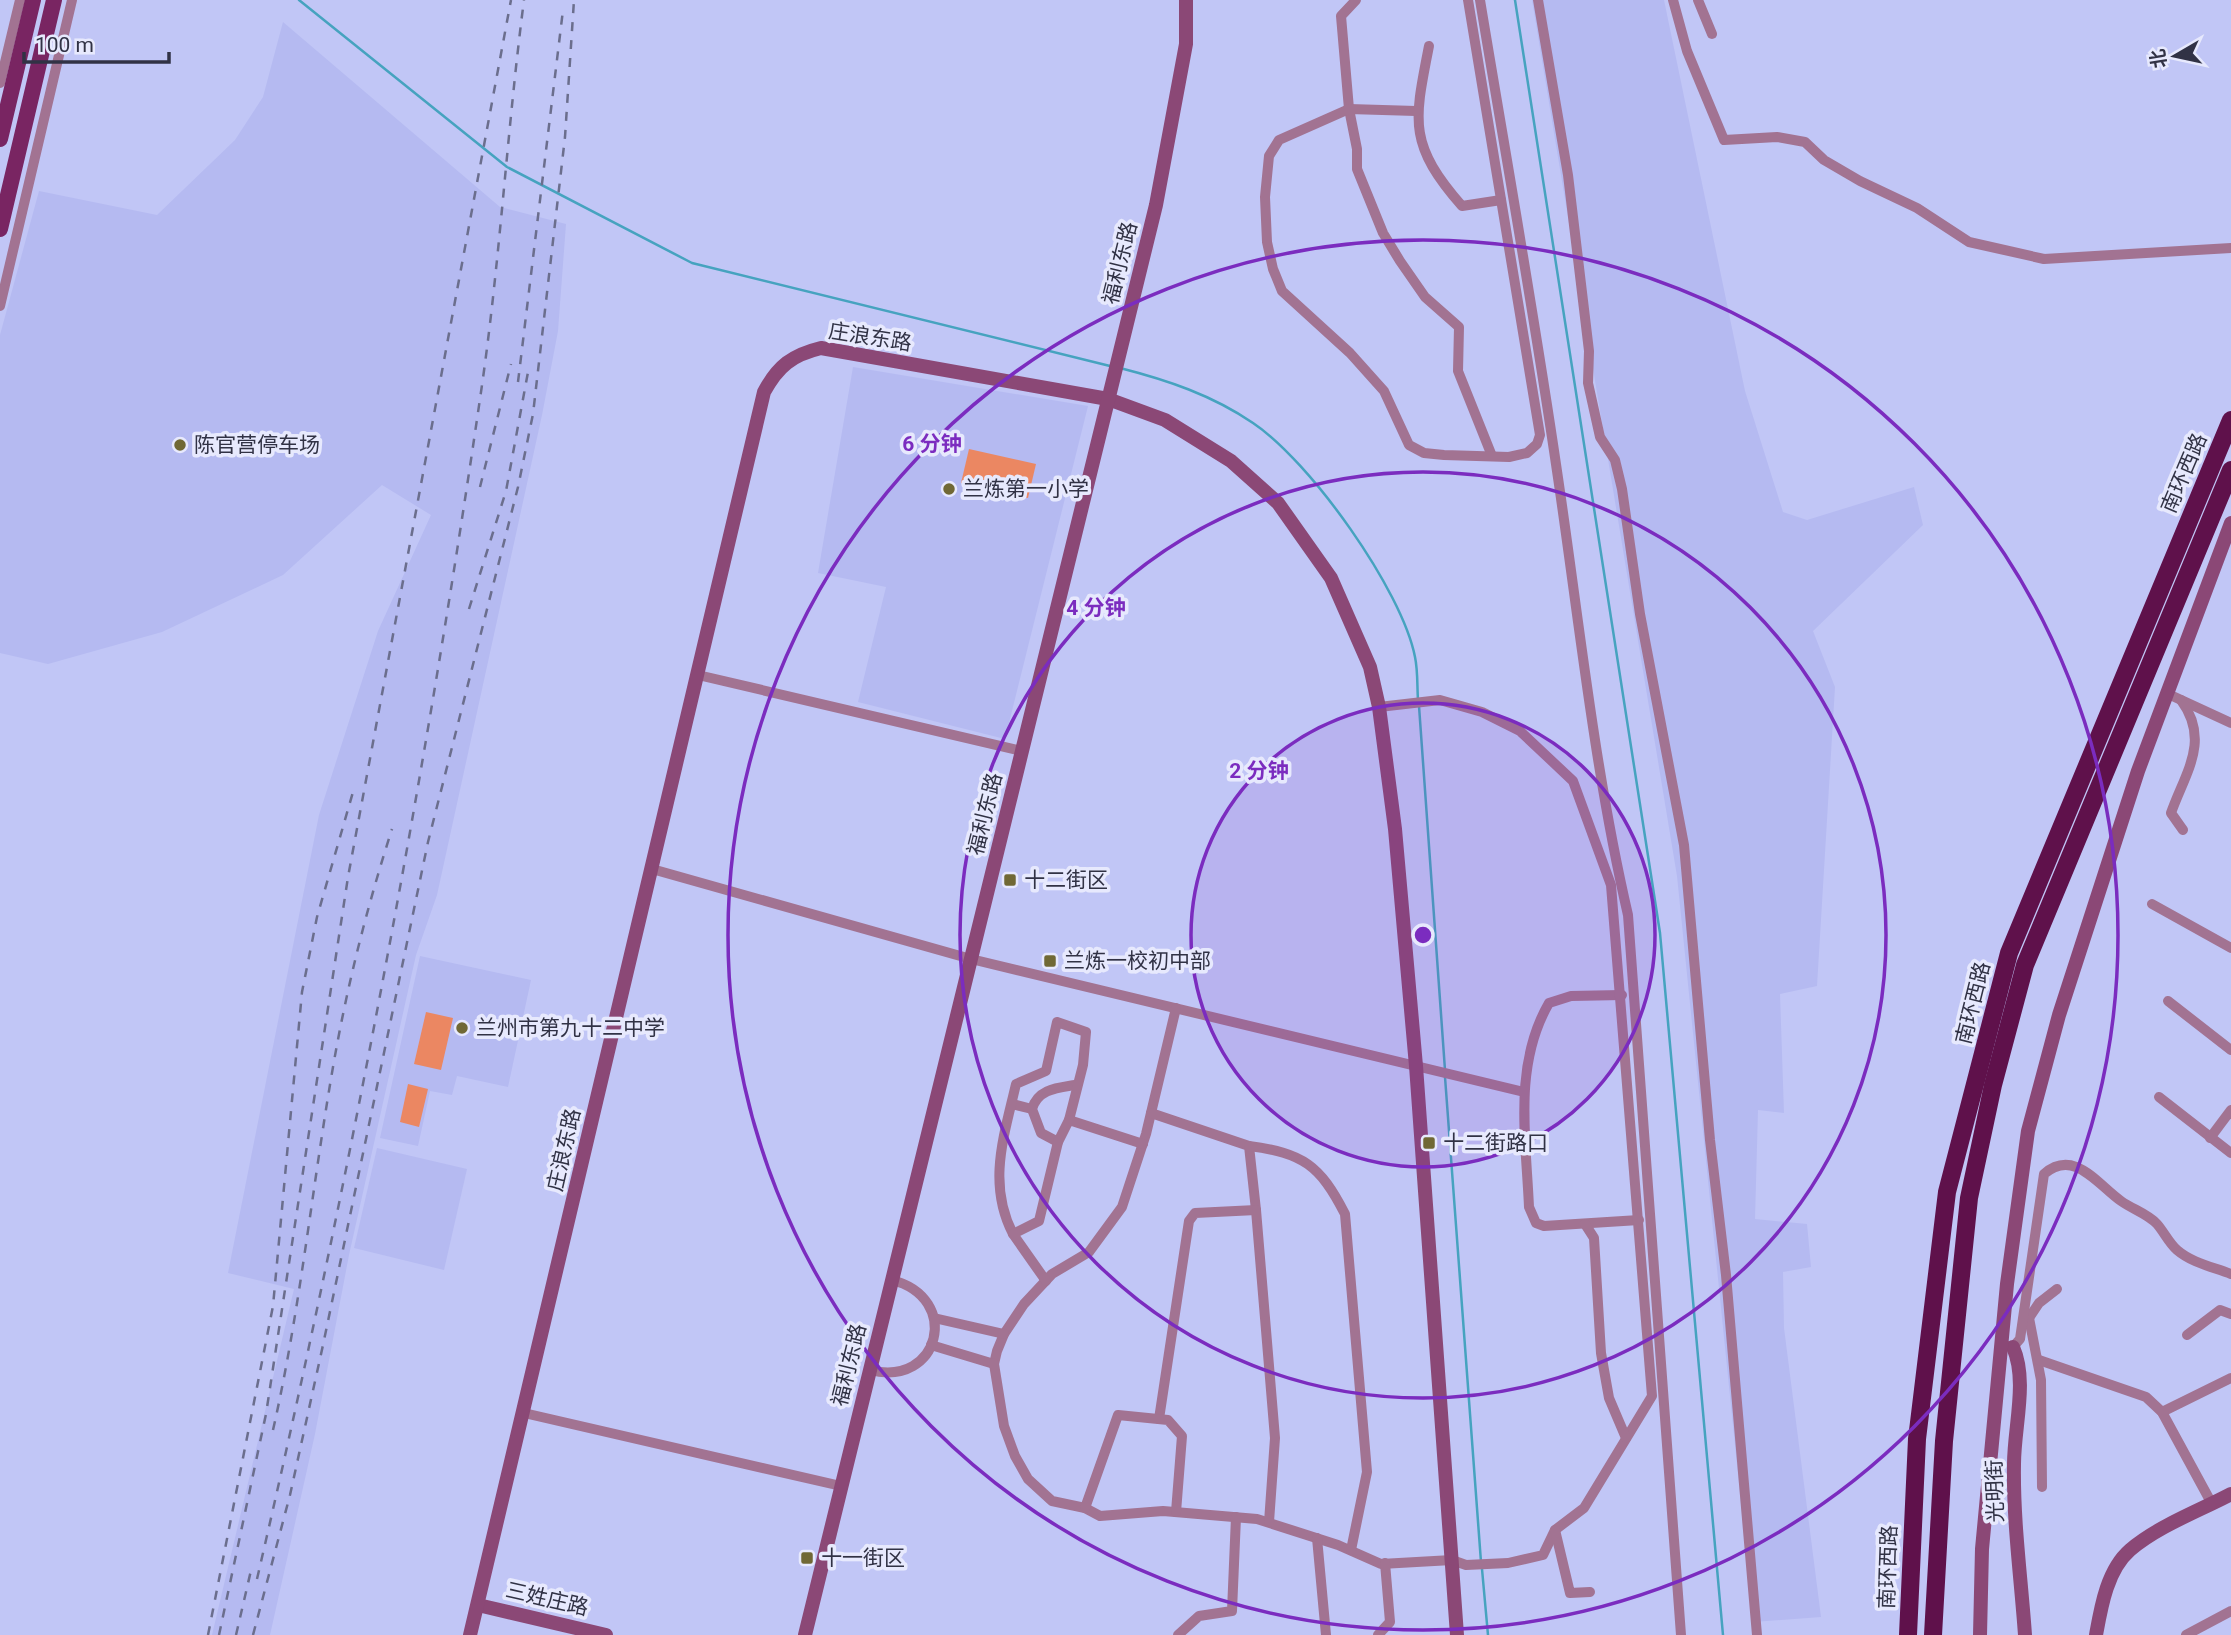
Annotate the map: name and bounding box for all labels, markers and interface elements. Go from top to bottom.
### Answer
scale bar [24,21,170,65]
north arrow [2140,21,2210,91]
text: 100 m [35,33,94,57]
text: 北 [2146,47,2172,70]
street label: 福利东路 [1098,219,1142,307]
street label: 庄浪东路 [827,319,913,355]
street label: 南环西路 [2157,430,2211,516]
text: 6 分钟 [902,432,962,456]
place label: 陈官营停车场 [194,433,320,457]
marker: 陈官营停车场 [172,437,188,453]
place label: 兰炼第一小学 [963,477,1089,501]
marker: 兰炼第一小学 [941,481,957,497]
text: 4 分钟 [1066,596,1126,620]
text: 2 分钟 [1229,759,1289,783]
street label: 福利东路 [963,770,1007,858]
place label: 十二街区 [1024,868,1108,892]
marker: 十二街区 [1002,872,1018,888]
centre of rings [1411,923,1435,947]
place label: 兰炼一校初中部 [1064,949,1211,973]
marker: 兰炼一校初中部 [1042,953,1058,969]
street label: 南环西路 [1951,959,1995,1047]
place label: 兰州市第九十二中学 [476,1016,665,1040]
marker: 兰州市第九十二中学 [454,1020,470,1036]
street label: 庄浪东路 [543,1106,585,1194]
place label: 十二街路口 [1443,1131,1548,1155]
marker: 十二街路口 [1421,1135,1437,1151]
street label: 福利东路 [827,1321,871,1409]
street label: 光明街 [1982,1459,2008,1523]
street label: 南环西路 [1875,1525,1901,1609]
place label: 十一街区 [821,1546,905,1570]
marker: 十一街区 [799,1550,815,1566]
street label: 三姓庄路 [503,1578,591,1620]

